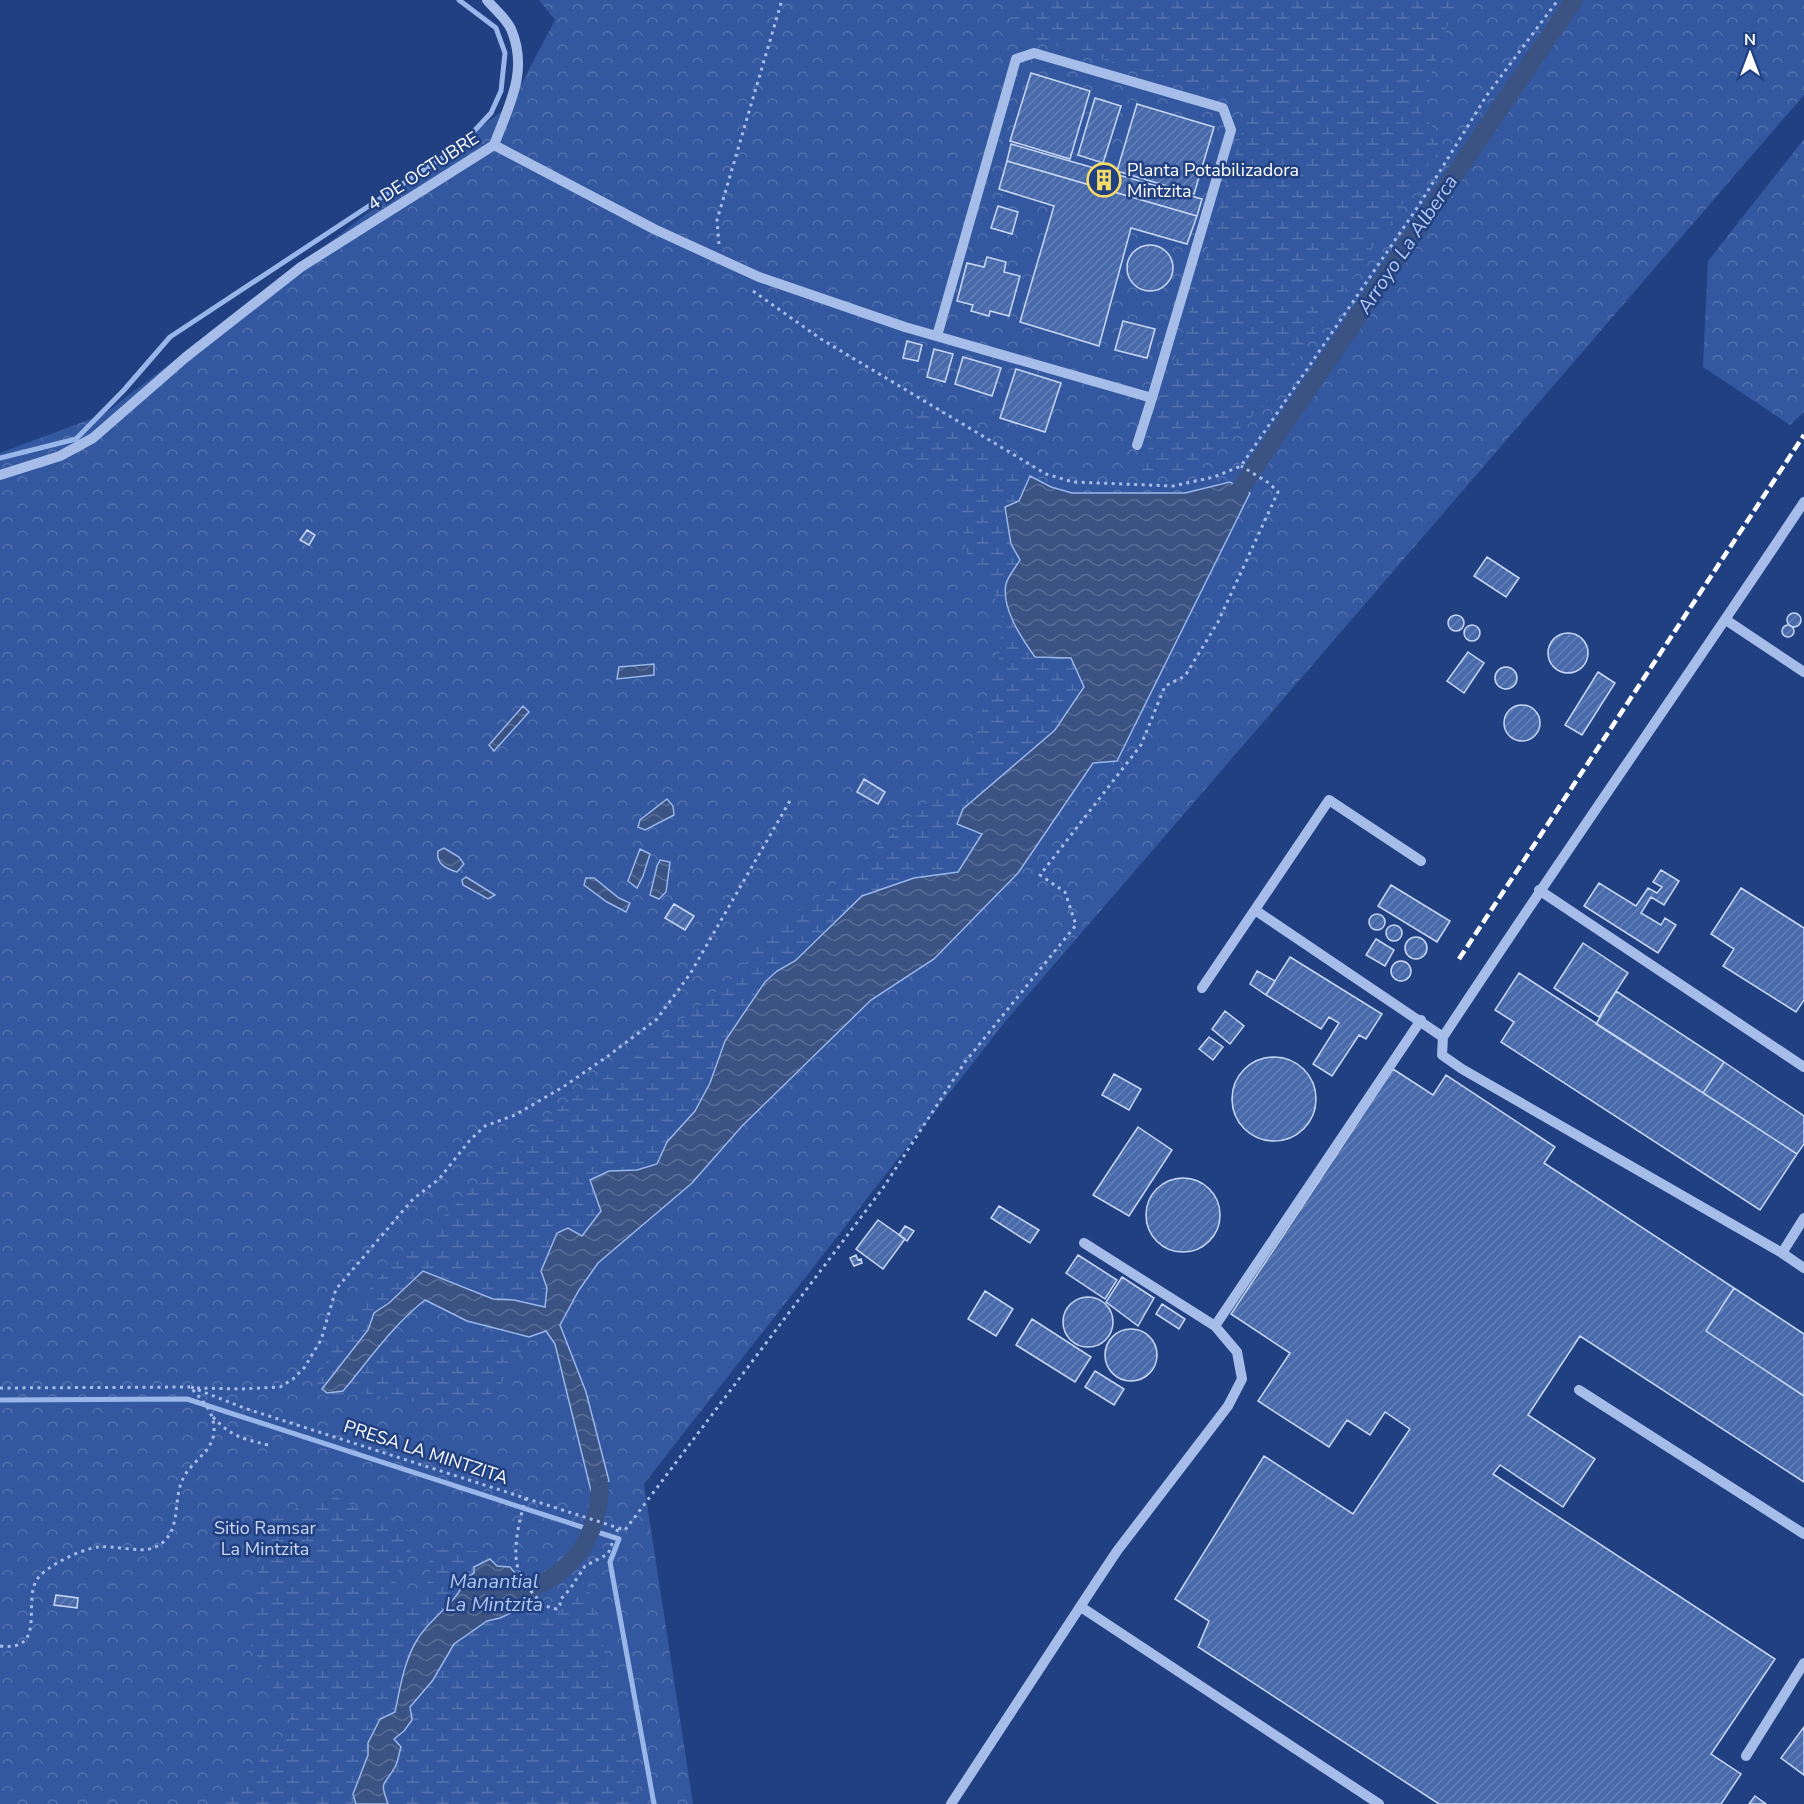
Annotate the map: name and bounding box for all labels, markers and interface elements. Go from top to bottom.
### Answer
north arrow [1720,24,1780,84]
text: N [1744,29,1756,51]
street label: 4 DE OCTUBRE [363,126,483,216]
place label: Planta Potabilizadora Mintzita [1127,158,1299,203]
building icon: Planta Potabilizadora Mintzita [1086,162,1122,198]
water label: Arroyo La Alberca [1350,169,1464,320]
street label: PRESA LA MINTZITA [341,1414,511,1490]
park label: Sitio Ramsar La Mintzita [214,1516,317,1561]
water label: Manantial La Mintzita [445,1568,543,1618]

